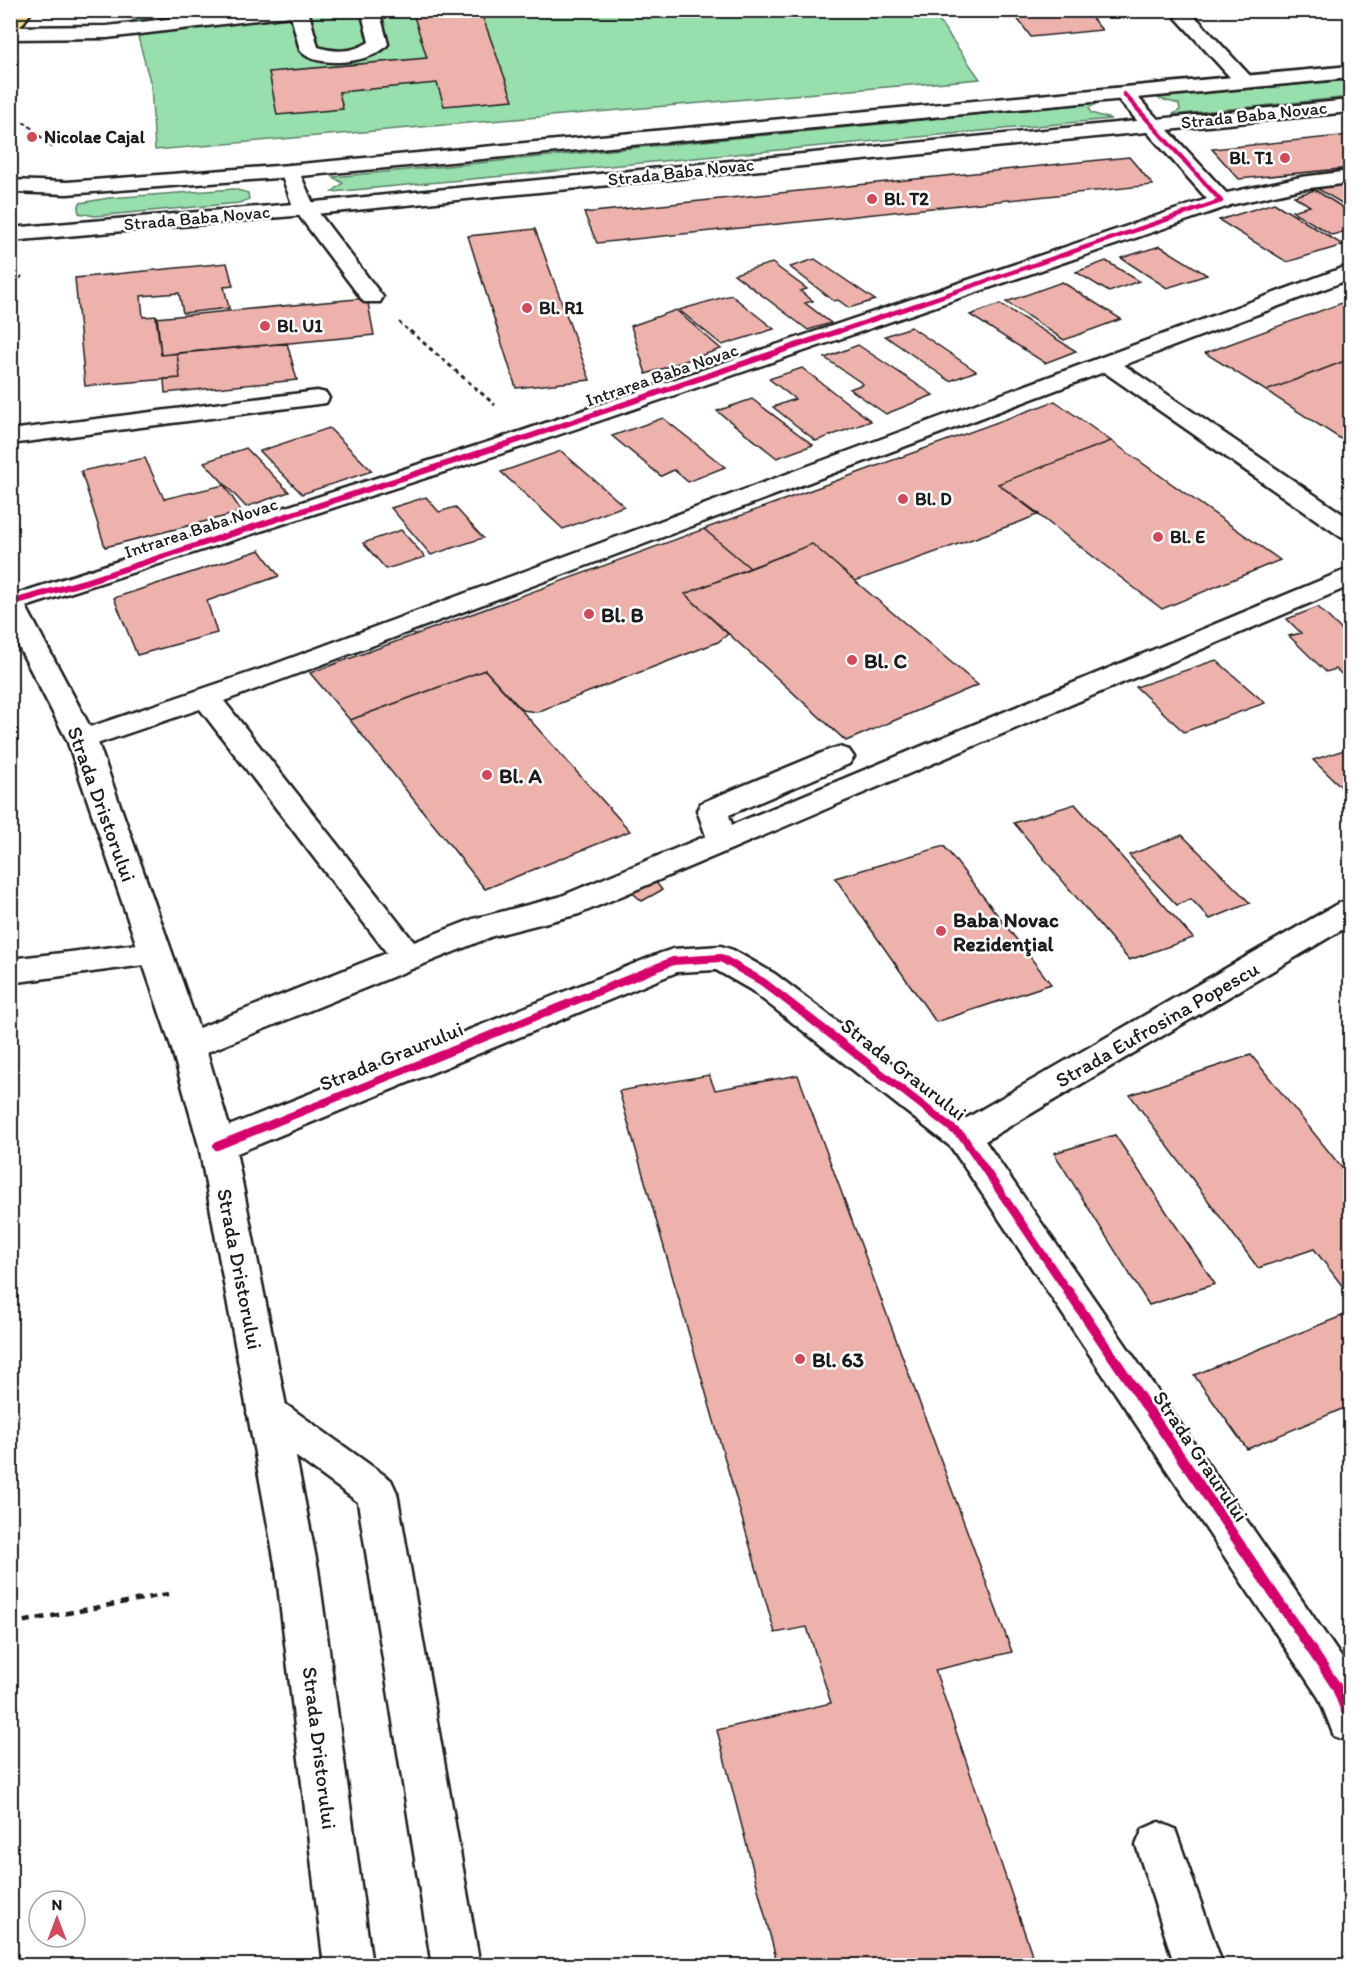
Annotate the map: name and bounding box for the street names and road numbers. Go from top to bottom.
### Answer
street label: Strada Baba Novac [1180,96,1328,134]
street label: Strada Baba Novac [607,153,755,191]
street label: Strada Baba Novac [123,201,271,235]
street label: Intrarea Baba Novac [583,339,741,411]
street label: Intrarea Baba Novac [122,493,280,563]
street label: Strada Dristorului [62,723,142,885]
street label: Strada Eufrosina Popescu [1051,955,1263,1092]
street label: Strada Graurului [836,1012,972,1126]
street label: Strada Graurului [315,1016,467,1096]
street label: Strada Dristorului [212,1186,268,1352]
street label: Strada Graurului [1148,1386,1254,1526]
street label: Strada Dristorului [298,1665,342,1831]

